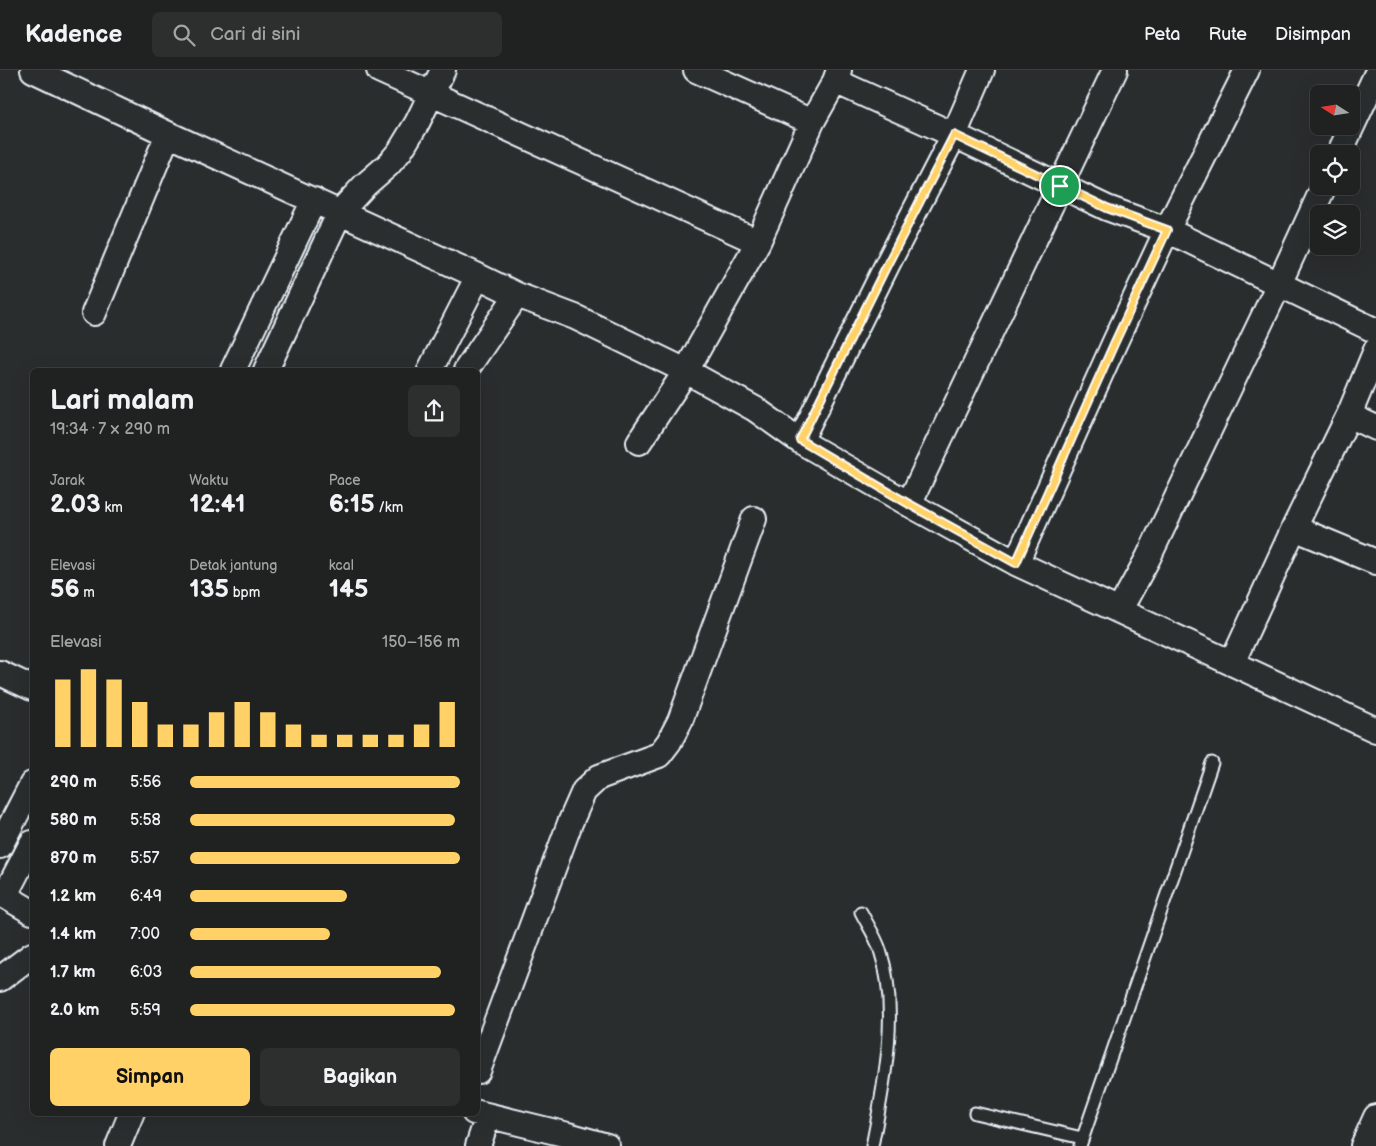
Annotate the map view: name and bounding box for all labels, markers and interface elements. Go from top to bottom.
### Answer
search box [152,12,502,57]
text: Kadence [25,20,122,49]
icon: search [170,21,198,49]
text: Cari di sini [210,23,300,46]
text: Peta [1144,24,1180,45]
text: Rute [1208,24,1247,45]
text: Disimpan [1275,24,1351,45]
north arrow [1310,85,1360,135]
map controls [1310,85,1360,255]
button: locate [1310,145,1360,195]
pin [1039,165,1081,207]
icon: arrive [1046,172,1074,200]
button: layers [1310,205,1360,255]
text: Lari malam [50,384,194,417]
button: share [408,385,460,437]
text: 19:34 · 7 × 290 m [50,420,170,439]
text: Jarak [50,472,85,489]
text: Waktu [189,472,229,489]
text: Pace [329,472,361,489]
text: 2.03 [50,489,101,520]
text: 12:41 [189,489,246,520]
text: 6:15 [329,489,375,520]
text: km [101,499,123,516]
text: /km [375,499,403,516]
text: Elevasi [50,557,95,574]
text: Detak jantung [189,557,277,574]
text: kcal [329,557,354,574]
text: 56 [50,574,80,605]
text: 135 [189,574,229,605]
text: 145 [329,574,368,605]
text: m [80,584,95,601]
text: bpm [229,584,260,601]
text: Elevasi [50,633,102,652]
text: 150–156 m [382,633,460,652]
text: 290 m [50,773,97,792]
text: 5:56 [130,773,161,792]
text: 580 m [50,811,97,830]
text: 5:58 [130,811,161,830]
text: 870 m [50,849,96,868]
text: 5:57 [130,849,159,868]
text: 1.2 km [50,887,96,906]
text: 6:49 [130,887,162,906]
text: 1.4 km [50,925,96,944]
text: 7:00 [130,925,160,944]
text: 1.7 km [50,963,95,982]
text: 6:03 [130,963,162,982]
text: 2.0 km [50,1001,99,1020]
text: 5:59 [130,1001,161,1020]
button: Simpan [50,1048,250,1106]
button: Bagikan [260,1048,460,1106]

